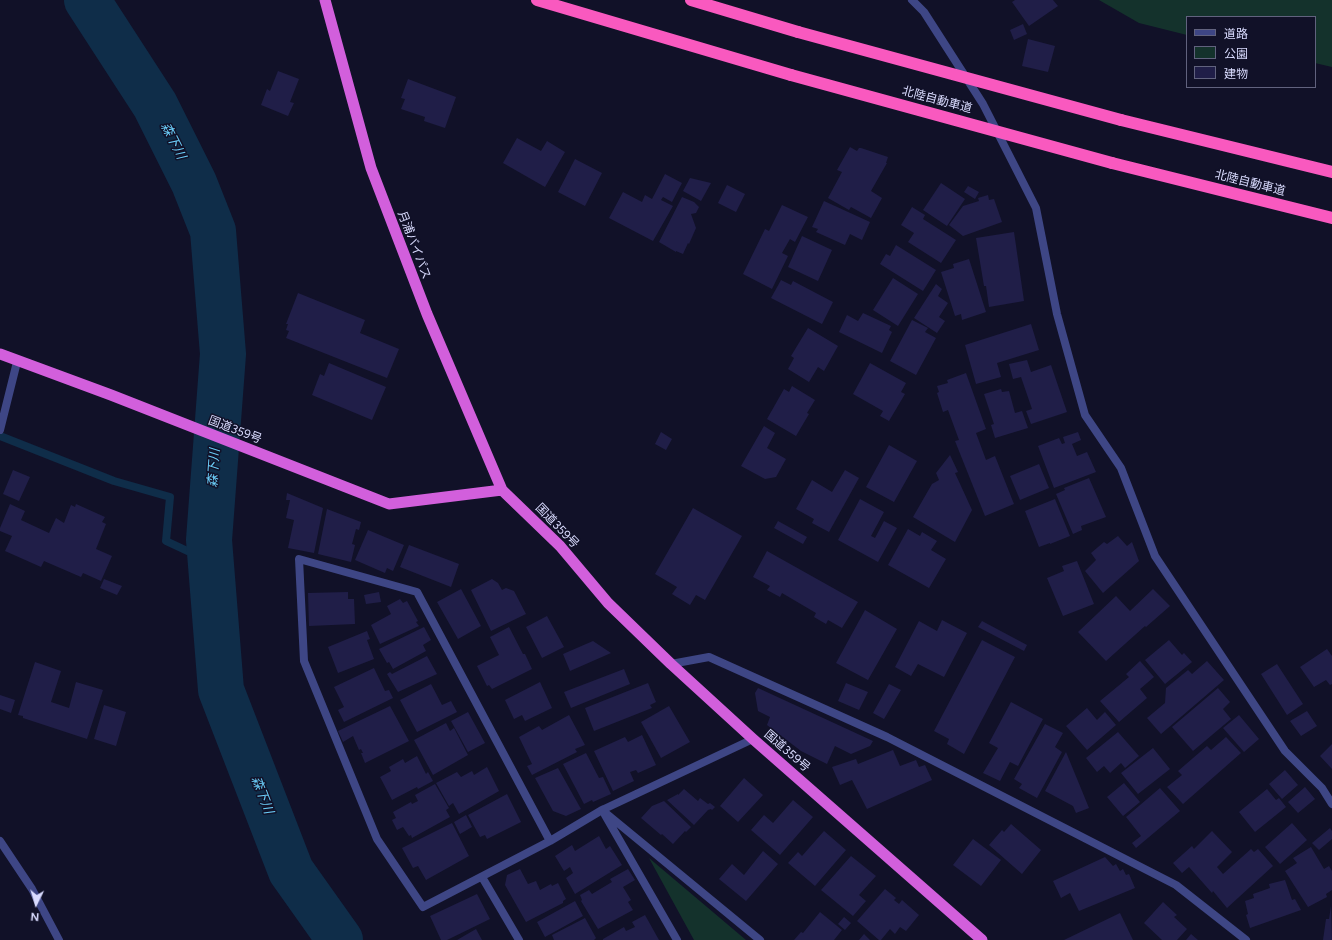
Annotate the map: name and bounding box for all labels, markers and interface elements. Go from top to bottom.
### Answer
legend [1186,16,1316,88]
text: 道路 [1224,27,1248,41]
text: 公園 [1224,47,1248,61]
text: 建物 [1224,67,1248,81]
street label: 北陸自動車道 [900,84,974,116]
water label: 森下川 [157,120,189,162]
street label: 北陸自動車道 [1213,167,1287,199]
street label: 月浦バイパス [394,209,434,281]
street label: 国道359号 [206,413,264,447]
water label: 森下川 [205,448,223,488]
street label: 国道359号 [532,501,582,551]
street label: 国道359号 [761,727,813,775]
water label: 森下川 [248,774,276,816]
north arrow [16,884,56,924]
text: N [30,910,40,923]

